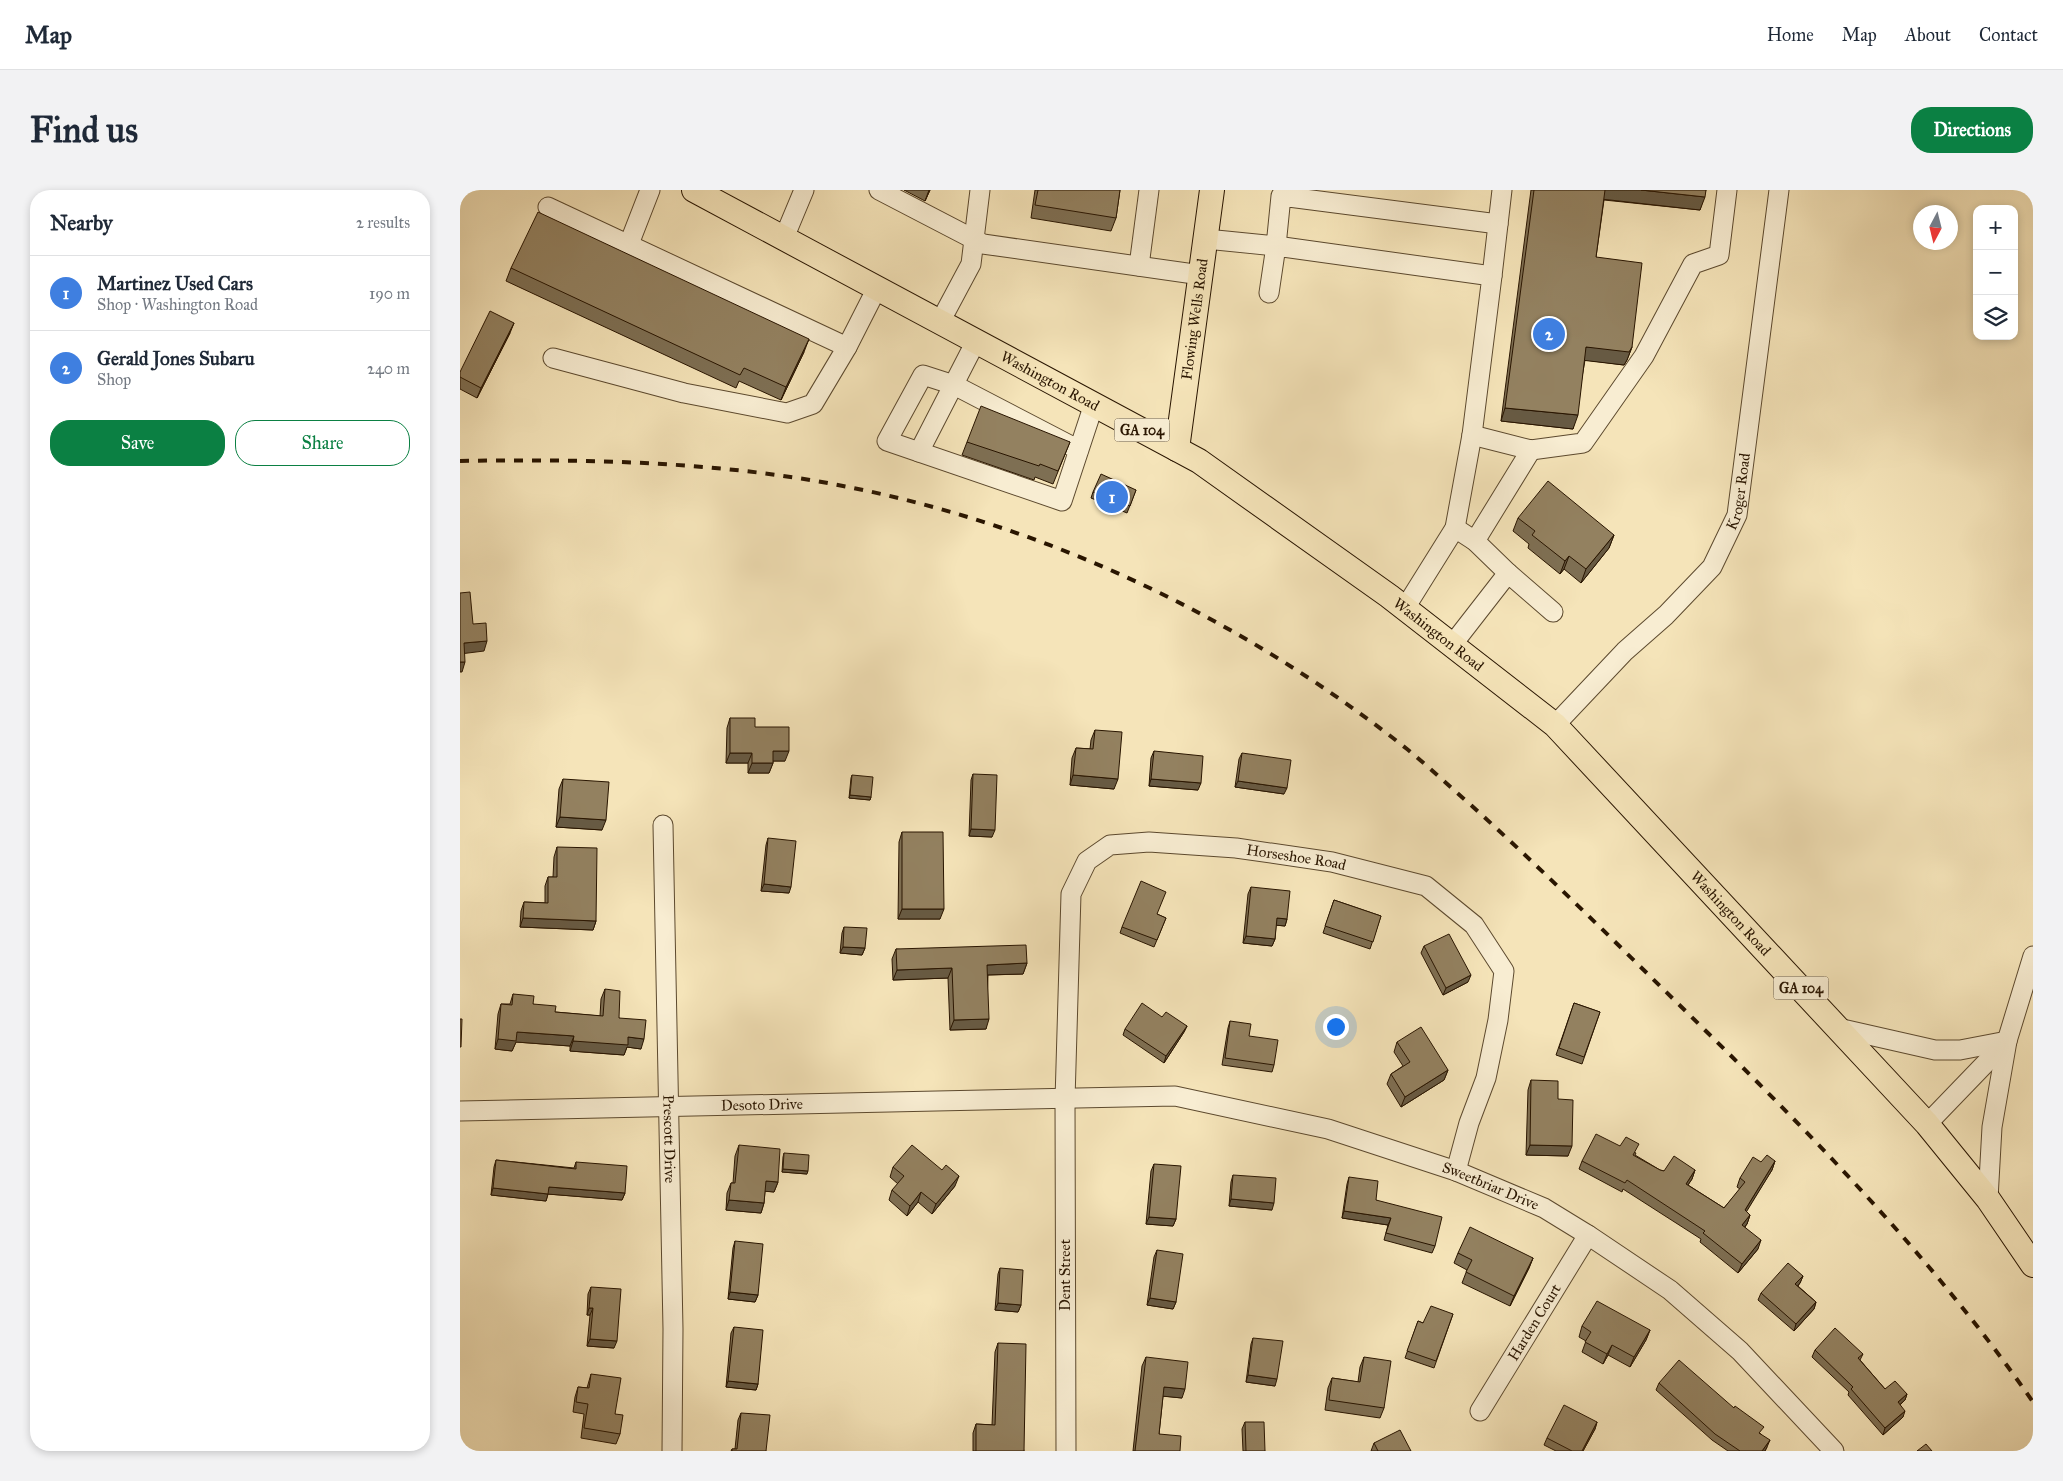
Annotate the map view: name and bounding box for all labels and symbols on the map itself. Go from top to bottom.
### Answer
north arrow [1913,205,1958,250]
street label: Flowing Wells Road [1177,257,1212,381]
pin: 2 [1533,315,1565,353]
street label: Washington Road [998,347,1103,415]
road number: GA 104 [1114,418,1170,442]
street label: Kroger Road [1722,452,1754,533]
pin: 1 [1096,478,1128,516]
street label: Washington Road [1390,594,1488,675]
street label: Horseshoe Road [1245,841,1348,874]
street label: Washington Road [1687,867,1775,960]
road number: GA 104 [1774,976,1828,1000]
your location [1323,1014,1349,1040]
street label: Prescott Drive [659,1095,679,1183]
street label: Desoto Drive [721,1095,803,1115]
street label: Sweetbriar Drive [1440,1158,1542,1214]
street label: Dent Street [1056,1238,1074,1311]
street label: Harden Court [1504,1280,1565,1364]

